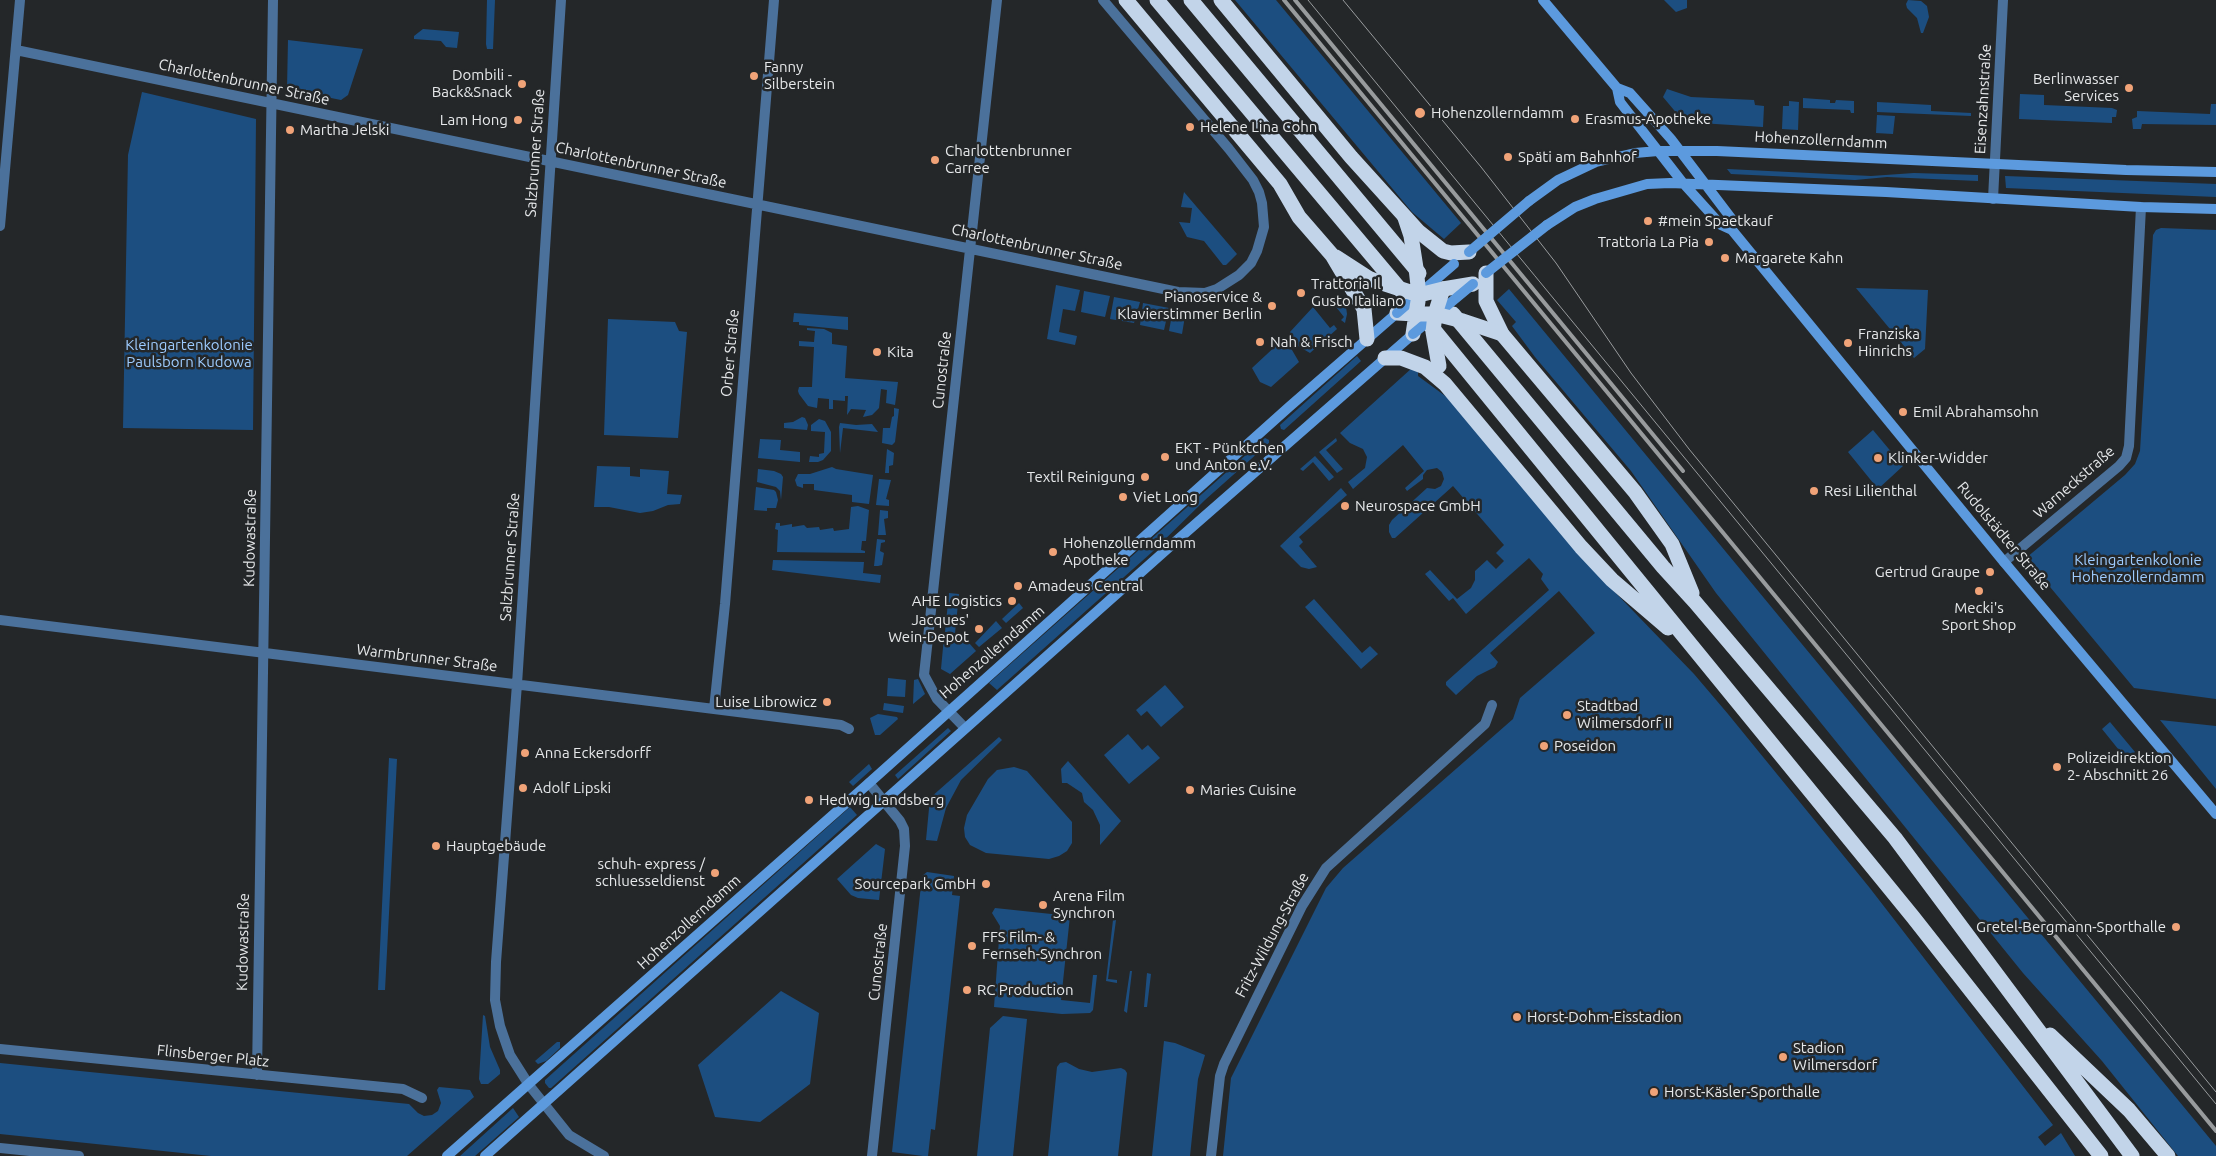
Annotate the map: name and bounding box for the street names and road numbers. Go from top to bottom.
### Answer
street label: Eisenzahnstraße [1971,43,1995,155]
street label: Charlottenbrunner Straße [157,55,331,109]
street label: Salzbrunner Straße [522,88,548,218]
street label: Hohenzollerndamm [1754,128,1888,152]
street label: Charlottenbrunner Straße [554,138,728,192]
street label: Charlottenbrunner Straße [950,220,1124,274]
street label: Orber Straße [717,308,743,398]
street label: Cunostraße [929,330,955,410]
street label: Warneckstraße [2030,442,2118,522]
street label: Rudolstädter Straße [1953,478,2055,594]
street label: Kudowastraße [240,489,260,587]
street label: Salzbrunner Straße [497,492,523,622]
street label: Hohenzollerndamm [936,602,1048,702]
street label: Warmbrunner Straße [355,640,499,676]
street label: Fritz-Wildung-Straße [1231,869,1313,1001]
street label: Hohenzollerndamm [634,871,744,973]
street label: Kudowastraße [233,893,253,991]
street label: Cunostraße [865,922,891,1002]
street label: Flinsberger Platz [156,1041,270,1071]

